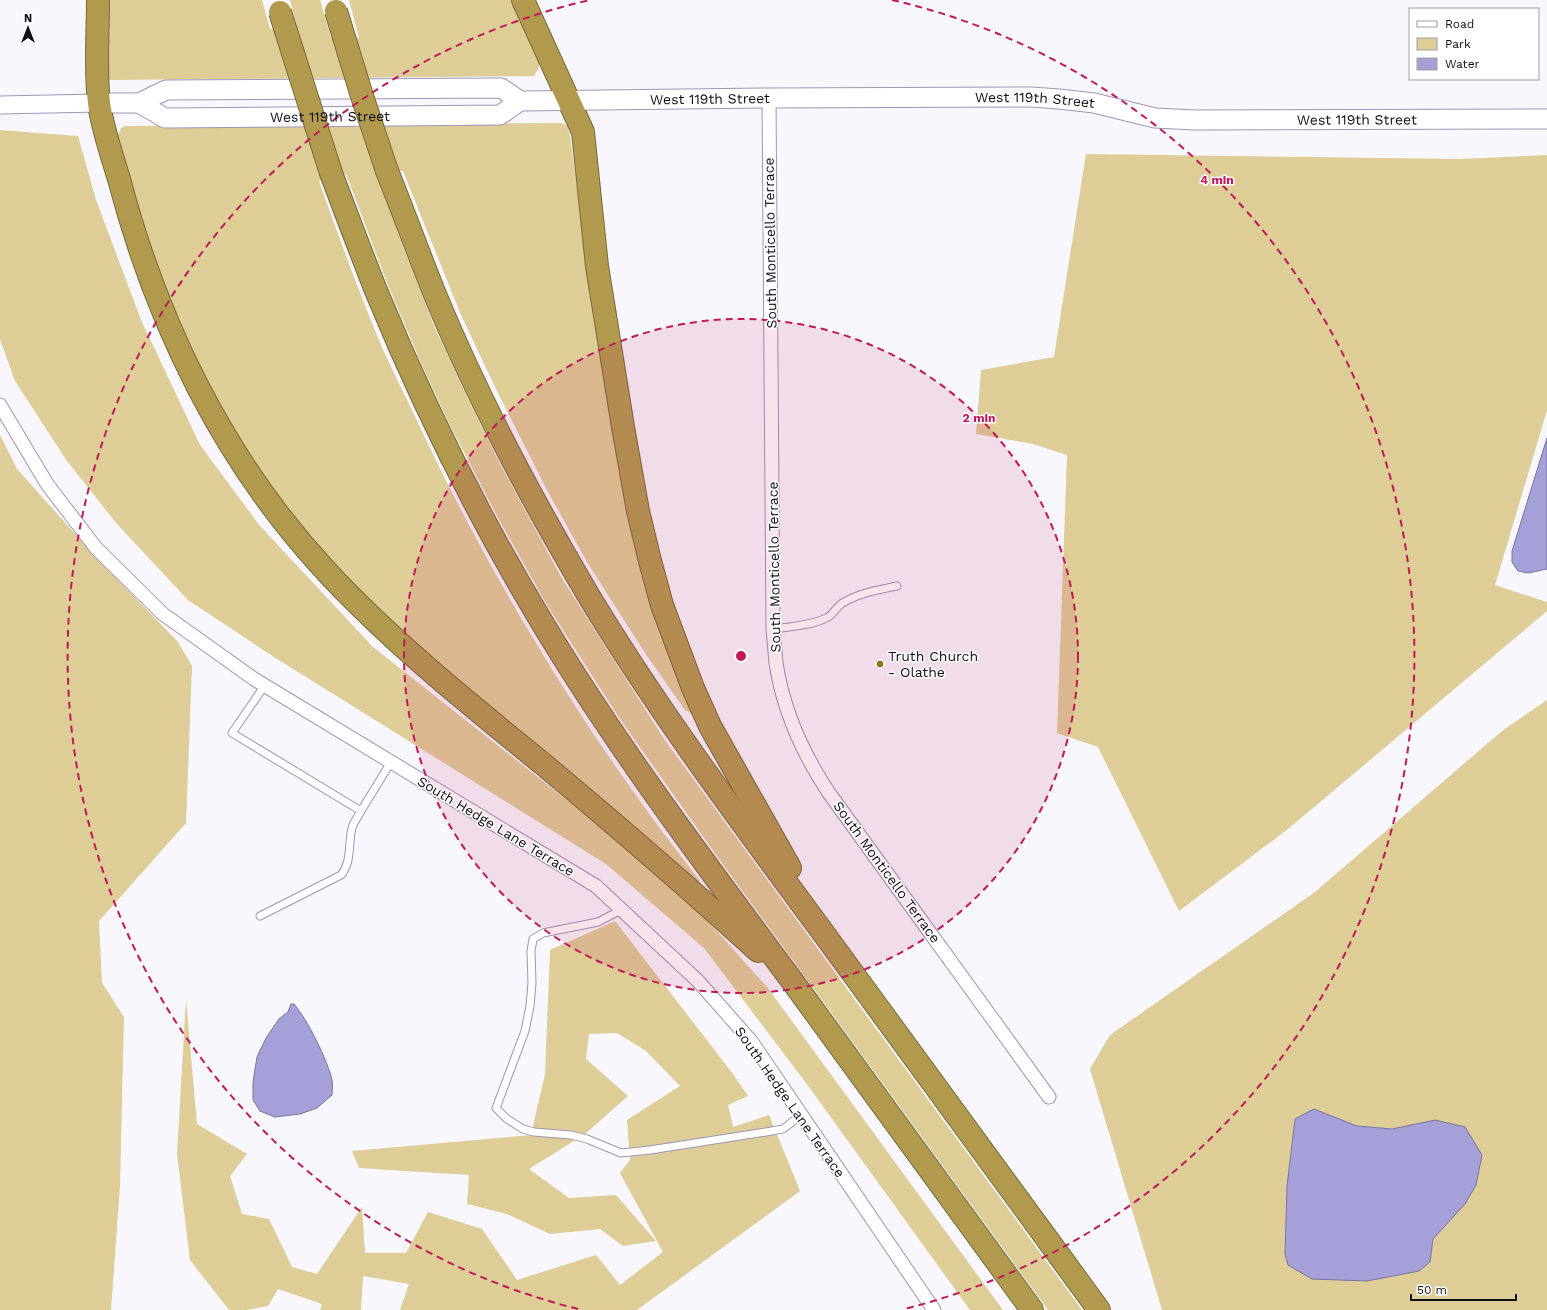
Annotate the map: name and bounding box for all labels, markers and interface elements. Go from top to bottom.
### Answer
north arrow [8,8,48,48]
legend [1409,8,1539,80]
text: N [24,12,32,25]
text: Road [1445,17,1474,31]
text: Park [1445,37,1471,51]
text: Water [1445,57,1480,71]
street label: West 119th Street [975,89,1096,111]
street label: West 119th Street [650,90,770,107]
street label: West 119th Street [270,108,390,125]
street label: West 119th Street [1297,111,1417,128]
street label: South Monticello Terrace [761,157,779,329]
text: 4 min [1200,173,1234,187]
text: 2 min [963,411,995,425]
street label: South Monticello Terrace [765,481,783,653]
place label: Truth Church - Olathe [888,648,978,680]
centre of rings [734,649,748,663]
marker: Truth Church - Olathe [875,659,885,669]
street label: South Hedge Lane Terrace [415,773,577,879]
street label: South Monticello Terrace [830,798,944,946]
street label: South Hedge Lane Terrace [732,1024,848,1180]
scale bar [1411,1276,1516,1302]
text: 50 m [1417,1283,1447,1297]

